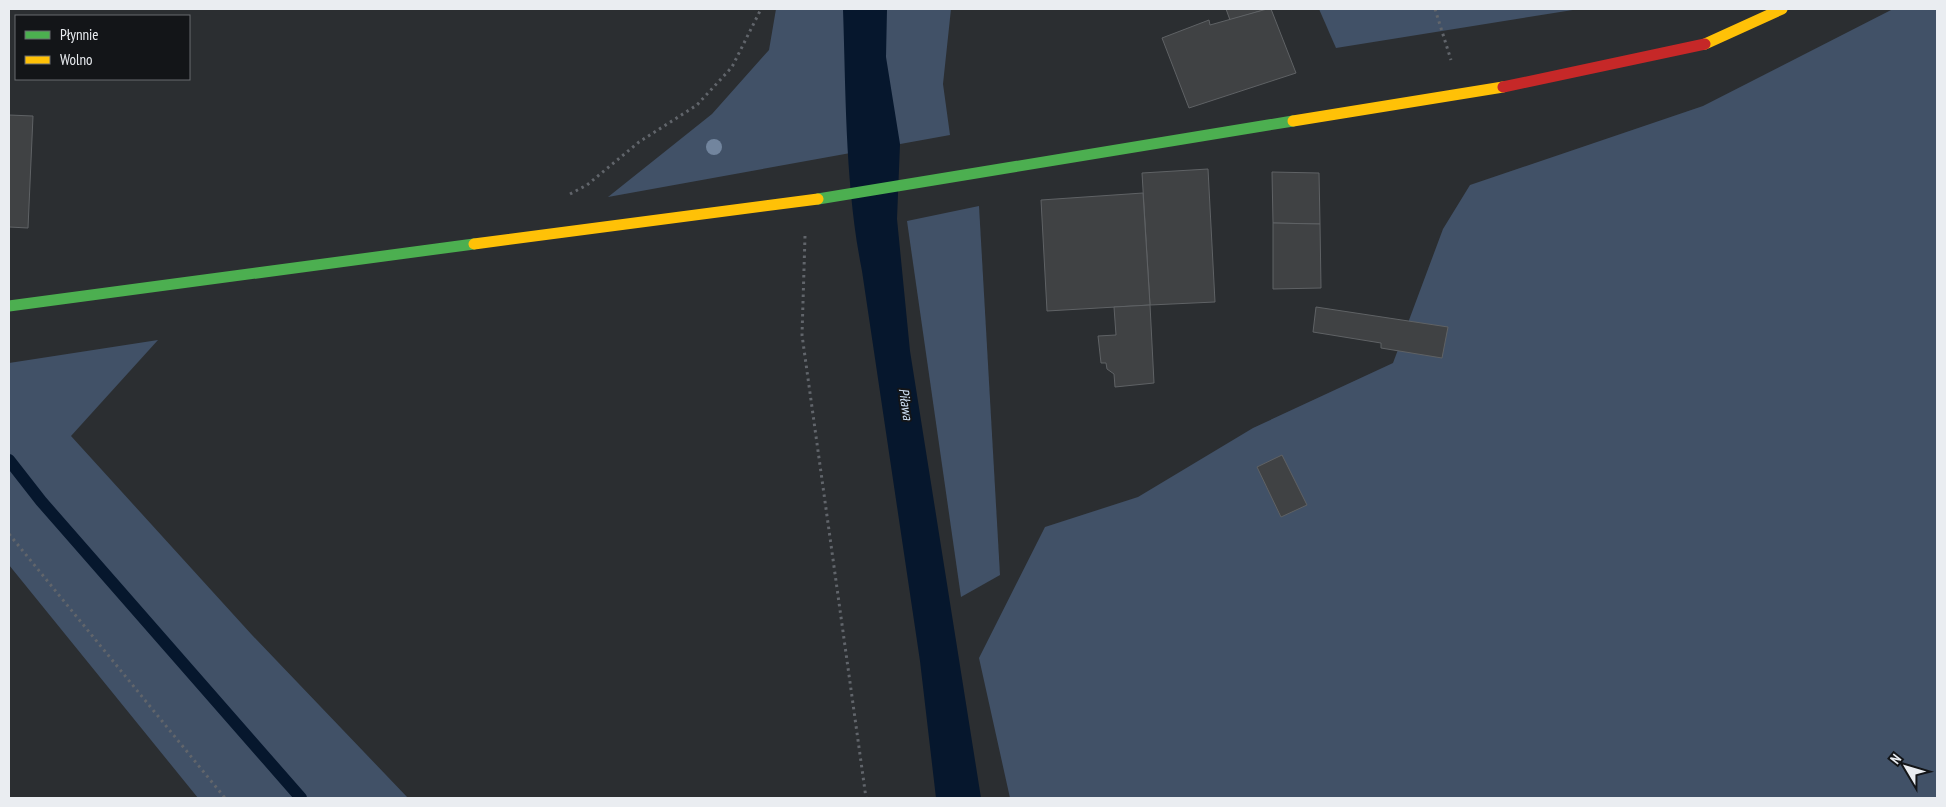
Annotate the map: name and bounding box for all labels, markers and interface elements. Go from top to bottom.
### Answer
legend [15,15,190,80]
text: Płynnie [60,25,99,44]
text: Wolno [60,50,93,69]
water label: Piława [895,387,917,423]
north arrow [1881,742,1931,792]
text: N [1886,750,1905,768]

